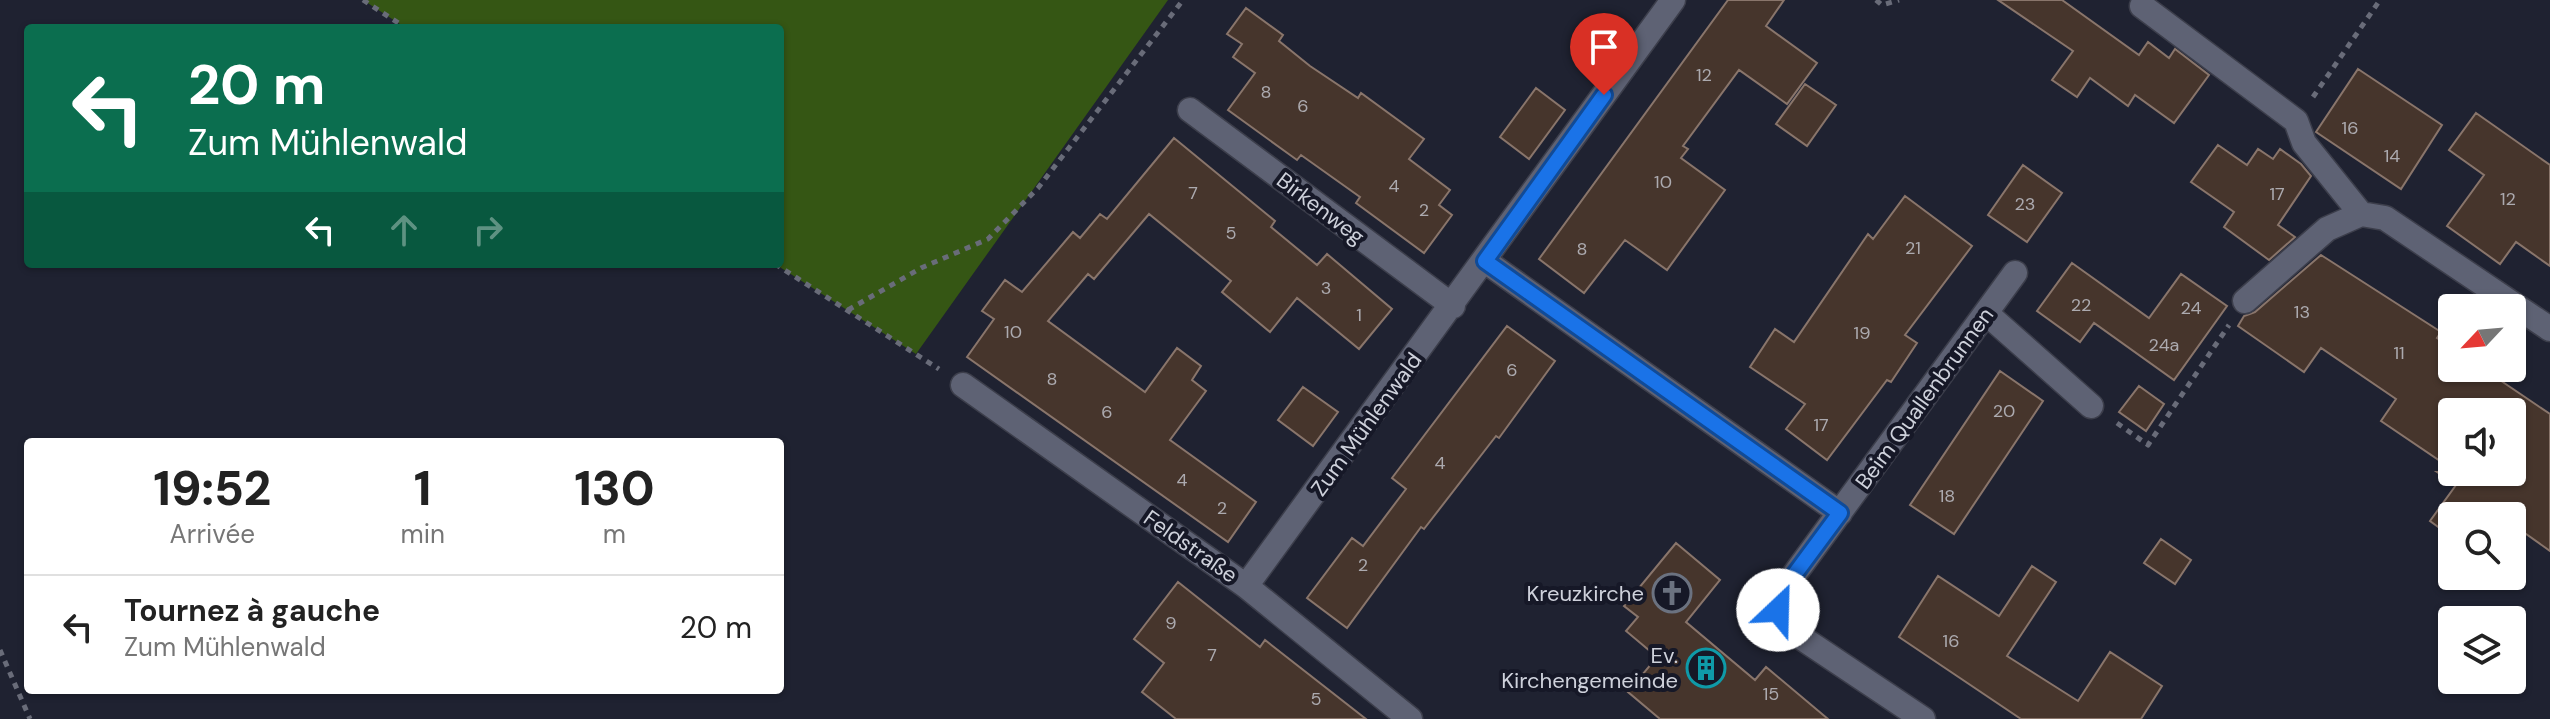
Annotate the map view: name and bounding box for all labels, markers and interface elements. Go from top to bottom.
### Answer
pin [1570,13,1638,95]
icon: arrive [1582,25,1626,69]
text: 20 m [188,48,325,121]
icon: left [56,56,160,160]
house number: 12 [1696,63,1712,87]
house number: 8 [1261,80,1271,104]
house number: 6 [1297,94,1309,118]
house number: 16 [2342,116,2358,140]
text: Zum Mühlenwald [188,119,468,166]
house number: 14 [2384,144,2400,168]
street label: Birkenweg [1271,166,1371,251]
house number: 10 [1654,170,1672,194]
house number: 4 [1389,174,1400,198]
house number: 7 [1188,181,1198,205]
house number: 17 [2269,182,2285,206]
house number: 12 [2500,187,2516,211]
house number: 23 [2014,192,2036,216]
house number: 2 [1419,198,1429,222]
icon: left [298,208,342,252]
icon: ahead [382,208,426,252]
icon: right [466,208,510,252]
house number: 5 [1226,221,1236,245]
house number: 21 [1905,236,1921,260]
house number: 8 [1577,237,1587,261]
house number: 3 [1321,276,1331,300]
house number: 22 [2071,293,2091,317]
north arrow [2438,294,2526,382]
map controls [2438,294,2526,694]
house number: 24 [2181,296,2202,320]
house number: 13 [2294,300,2310,324]
street label: Beim Quallenbrunnen [1849,302,2000,495]
house number: 1 [1356,303,1362,327]
house number: 10 [1004,320,1022,344]
house number: 19 [1854,321,1870,345]
house number: 24a [2149,333,2179,357]
house number: 11 [2393,341,2405,365]
street label: Zum Mühlenwald [1304,347,1428,502]
house number: 6 [1506,358,1518,382]
house number: 8 [1047,367,1057,391]
button: sound [2438,398,2526,486]
house number: 20 [1993,399,2015,423]
house number: 6 [1101,400,1113,424]
house number: 17 [1813,413,1829,437]
house number: 4 [1435,451,1446,475]
text: 19:52 [153,457,271,520]
text: 1 [414,457,432,520]
text: 130 [574,457,655,520]
house number: 4 [1177,468,1188,492]
house number: 18 [1939,484,1955,508]
house number: 2 [1217,496,1227,520]
button: search [2438,502,2526,590]
street label: Feldstraße [1138,503,1243,589]
text: Arrivée [170,517,255,551]
text: min [401,517,445,551]
text: m [603,517,626,551]
house number: 2 [1358,553,1368,577]
position arrow [1736,568,1820,652]
church icon: Kreuzkirche [1651,572,1693,614]
place label: Kreuzkirche [1526,579,1644,608]
text: Tournez à gauche [124,591,380,630]
icon: left [56,605,100,649]
button: layers [2438,606,2526,694]
text: 20 m [680,608,752,647]
house number: 9 [1165,611,1177,635]
house number: 16 [1943,629,1959,653]
text: Zum Mühlenwald [124,630,326,664]
place label: Ev. Kirchengemeinde [1501,641,1678,695]
house number: 7 [1207,643,1217,667]
building icon: Ev. Kirchengemeinde [1685,647,1727,689]
house number: 15 [1763,682,1779,706]
house number: 5 [1311,687,1321,711]

